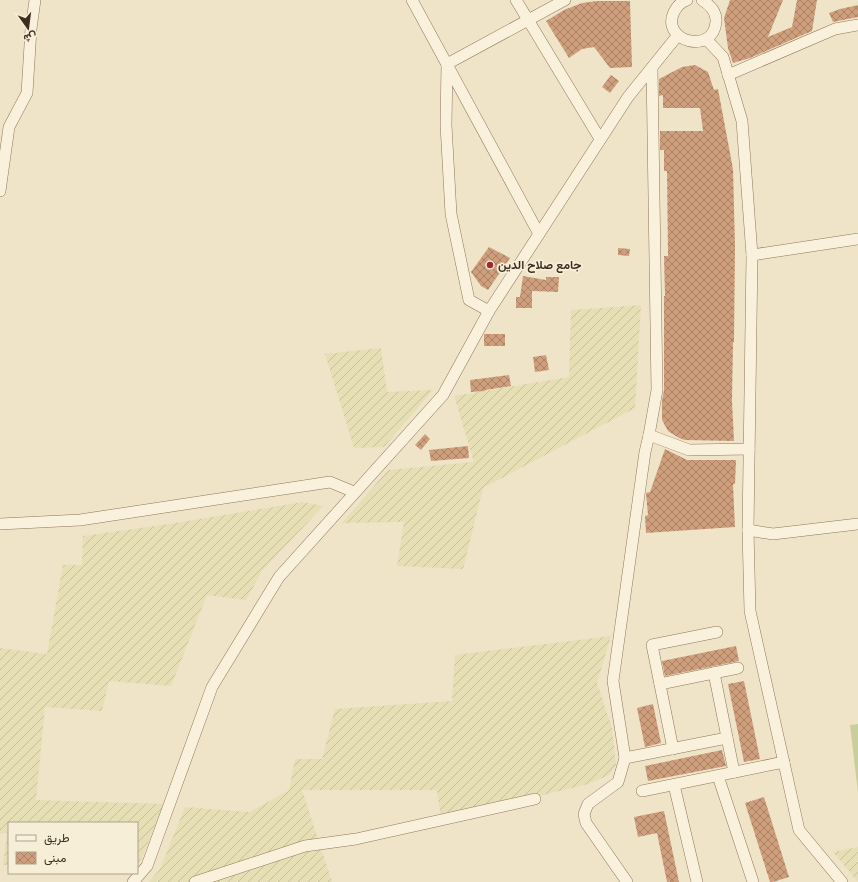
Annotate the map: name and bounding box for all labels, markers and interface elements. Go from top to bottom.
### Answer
north arrow [8,8,48,48]
text: ش [22,29,38,45]
place label: جامع صلاح الدين [498,258,581,273]
marker: جامع صلاح الدين [485,260,495,270]
legend [8,822,138,874]
text: طريق [44,831,70,846]
text: مبنى [44,851,66,866]

